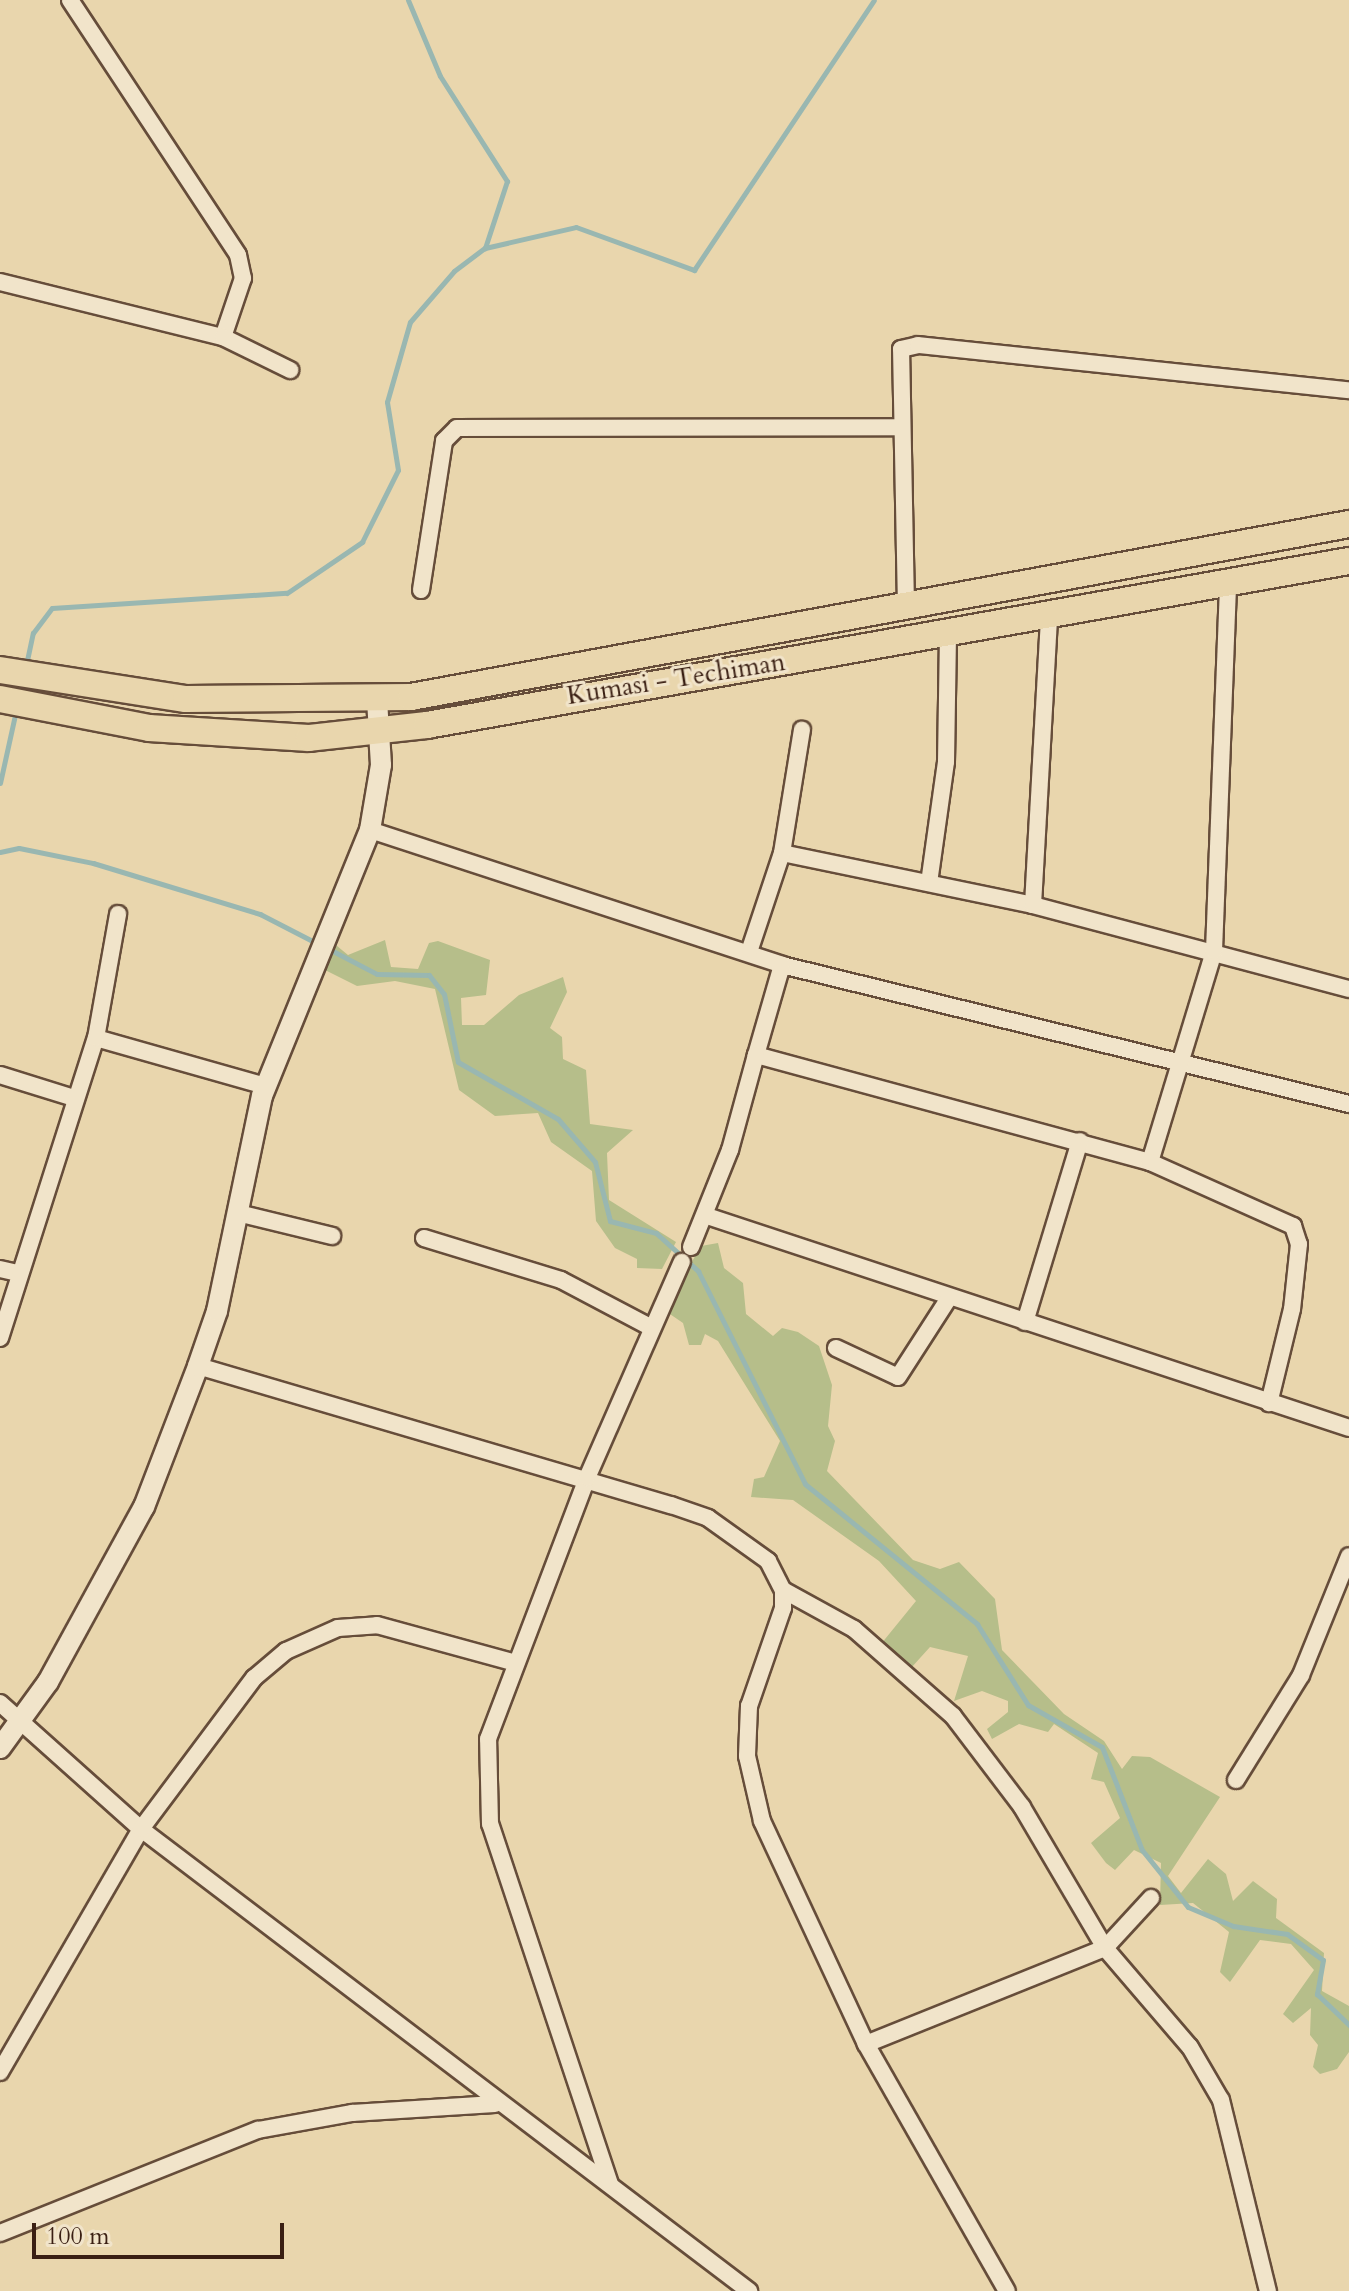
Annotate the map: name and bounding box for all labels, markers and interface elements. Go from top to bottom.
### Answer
street label: Kumasi - Techiman [565,646,787,712]
scale bar [36,2207,288,2257]
text: 100 m [46,2220,110,2253]

